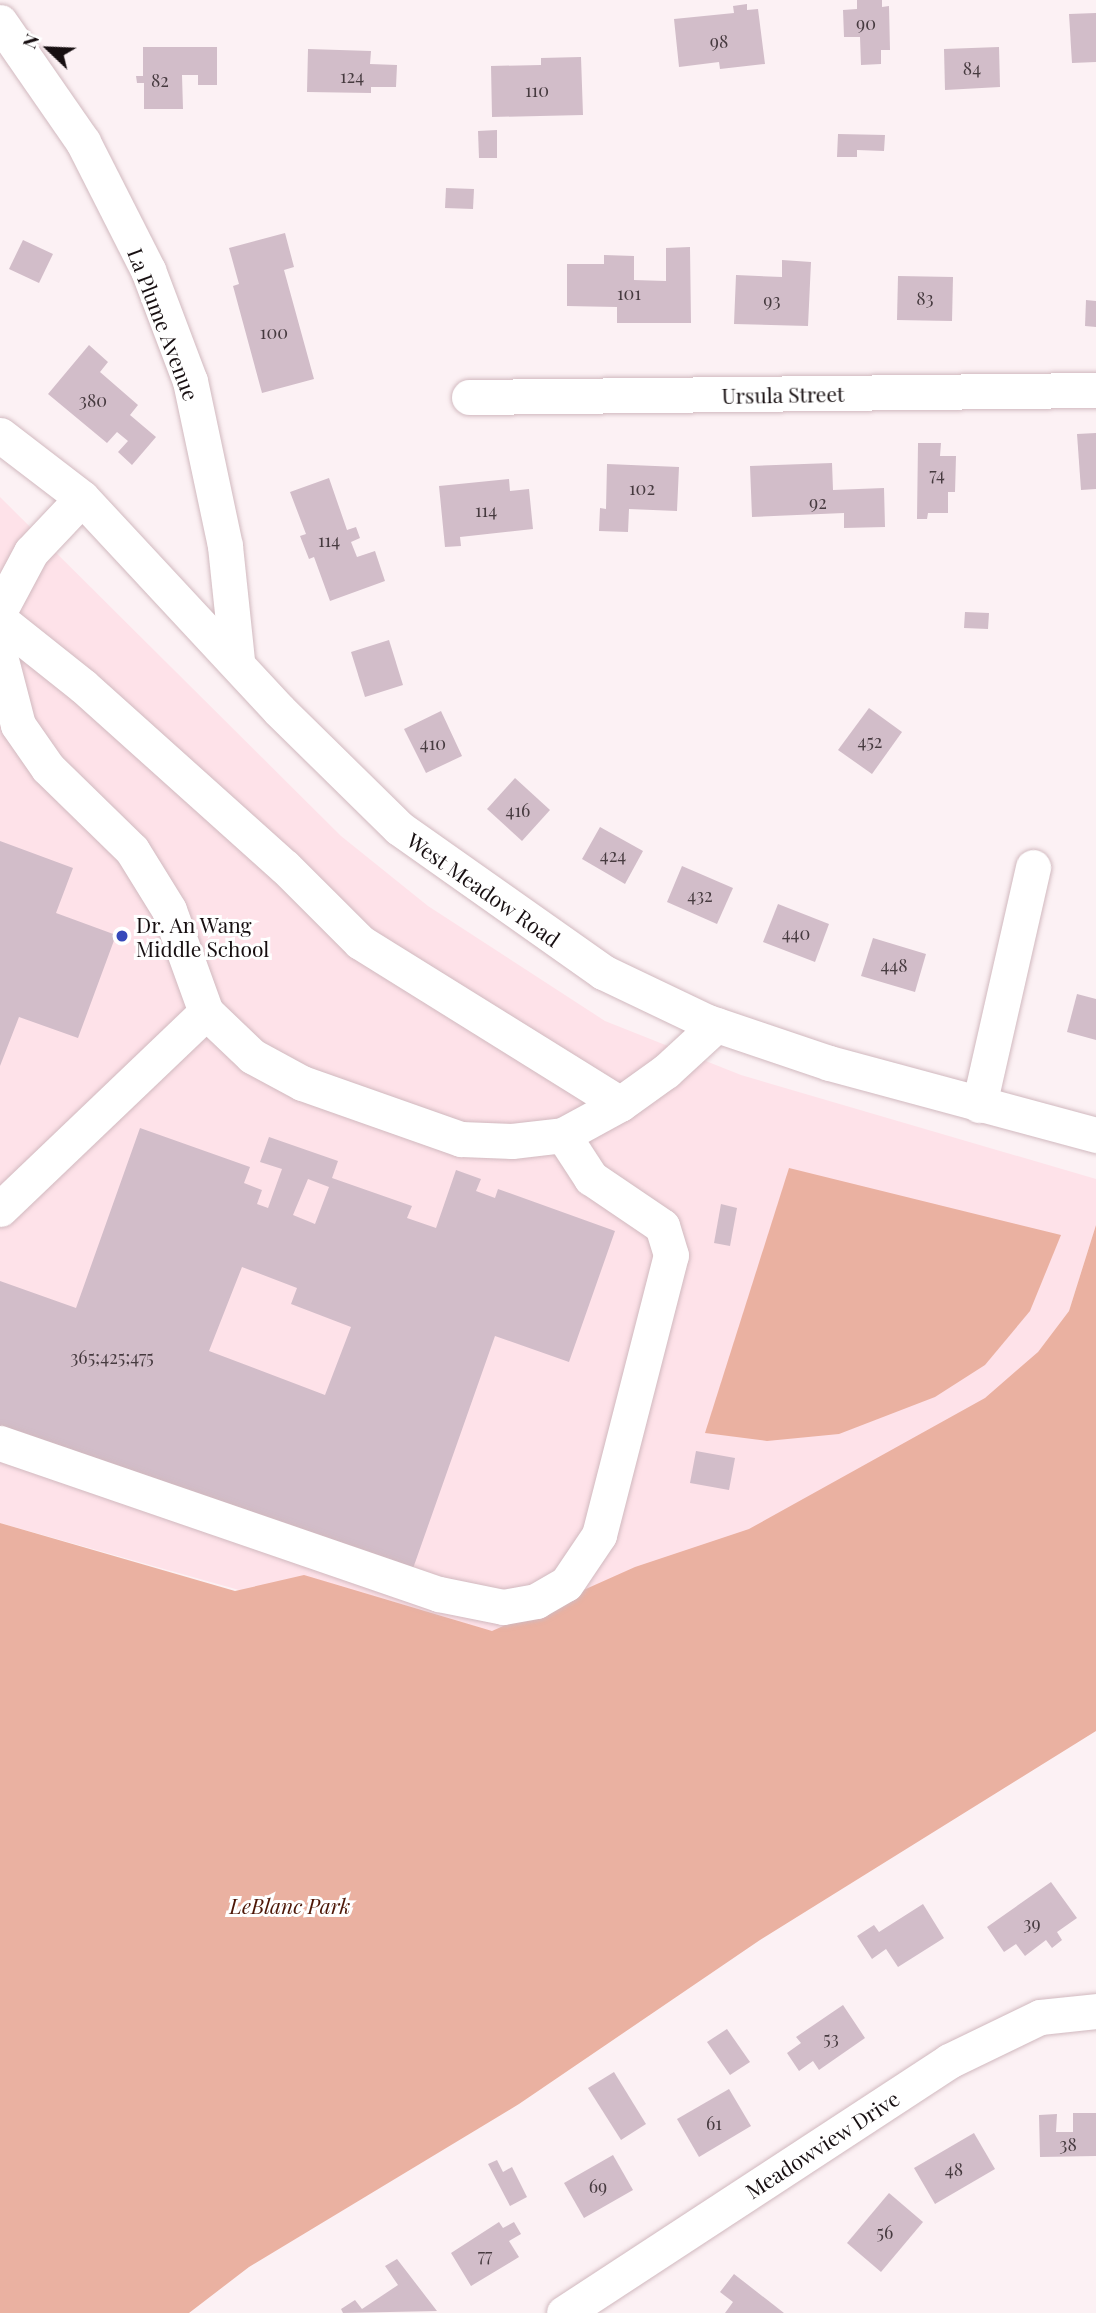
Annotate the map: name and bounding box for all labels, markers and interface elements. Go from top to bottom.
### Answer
house number: 90 [856,12,876,34]
north arrow [14,14,84,84]
text: N [15,29,44,52]
house number: 98 [710,30,728,52]
house number: 84 [963,57,981,79]
house number: 124 [340,65,364,87]
house number: 82 [151,69,169,91]
house number: 110 [525,79,549,101]
street label: La Plume Avenue [123,244,205,404]
house number: 101 [617,282,641,304]
house number: 83 [916,287,934,309]
house number: 93 [763,289,781,311]
house number: 100 [260,321,288,343]
street label: Ursula Street [721,380,845,408]
house number: 380 [79,389,107,411]
house number: 74 [929,463,945,485]
house number: 102 [629,477,655,499]
house number: 92 [809,491,827,513]
house number: 114 [475,499,497,521]
house number: 114 [318,529,340,551]
house number: 452 [858,730,882,752]
house number: 410 [420,732,446,754]
house number: 416 [506,799,530,821]
street label: West Meadow Road [402,826,566,952]
house number: 424 [600,844,626,866]
house number: 432 [687,884,713,906]
place label: Dr. An Wang Middle School [136,911,269,961]
house number: 440 [782,922,810,944]
marker: Dr. An Wang Middle School [114,928,130,944]
house number: 448 [880,954,908,976]
house number: 365;425;475 [70,1346,154,1368]
park label: LeBlanc Park [230,1892,350,1918]
house number: 39 [1023,1912,1041,1934]
house number: 53 [823,2027,839,2049]
street label: Meadowview Drive [740,2085,904,2203]
house number: 61 [706,2112,722,2134]
house number: 38 [1059,2133,1077,2155]
house number: 48 [945,2158,963,2180]
house number: 69 [589,2175,607,2197]
house number: 56 [877,2221,893,2243]
house number: 77 [478,2244,492,2266]

